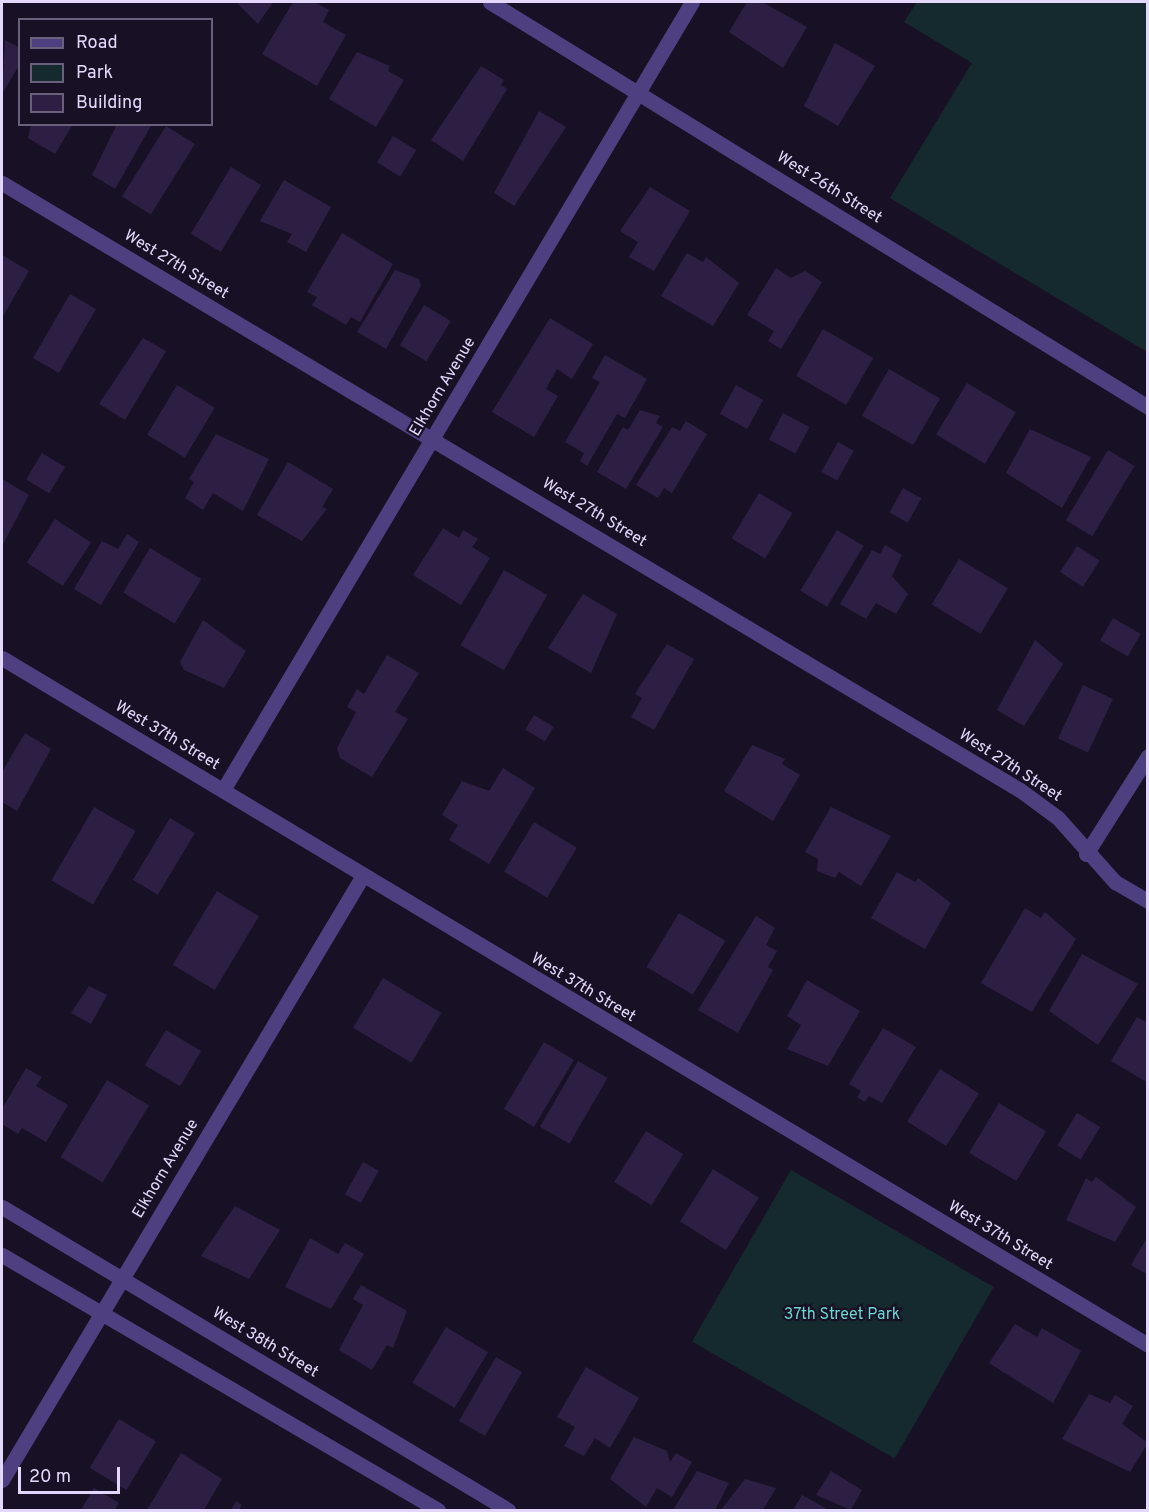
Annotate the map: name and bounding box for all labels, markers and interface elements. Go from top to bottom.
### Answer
legend [18,18,213,126]
text: Road [76,32,118,55]
text: Park [76,62,113,85]
text: Building [76,92,142,115]
street label: West 26th Street [773,148,885,228]
street label: West 27th Street [120,226,232,304]
street label: Elkhorn Avenue [406,334,480,440]
street label: West 27th Street [538,474,650,552]
street label: West 37th Street [111,697,223,775]
street label: West 27th Street [955,726,1065,806]
street label: West 37th Street [527,949,639,1027]
street label: Elkhorn Avenue [129,1116,203,1222]
street label: West 37th Street [944,1197,1056,1275]
street label: West 38th Street [208,1304,322,1382]
park label: 37th Street Park [784,1305,900,1325]
scale bar [21,1455,123,1493]
text: 20 m [29,1466,71,1489]

